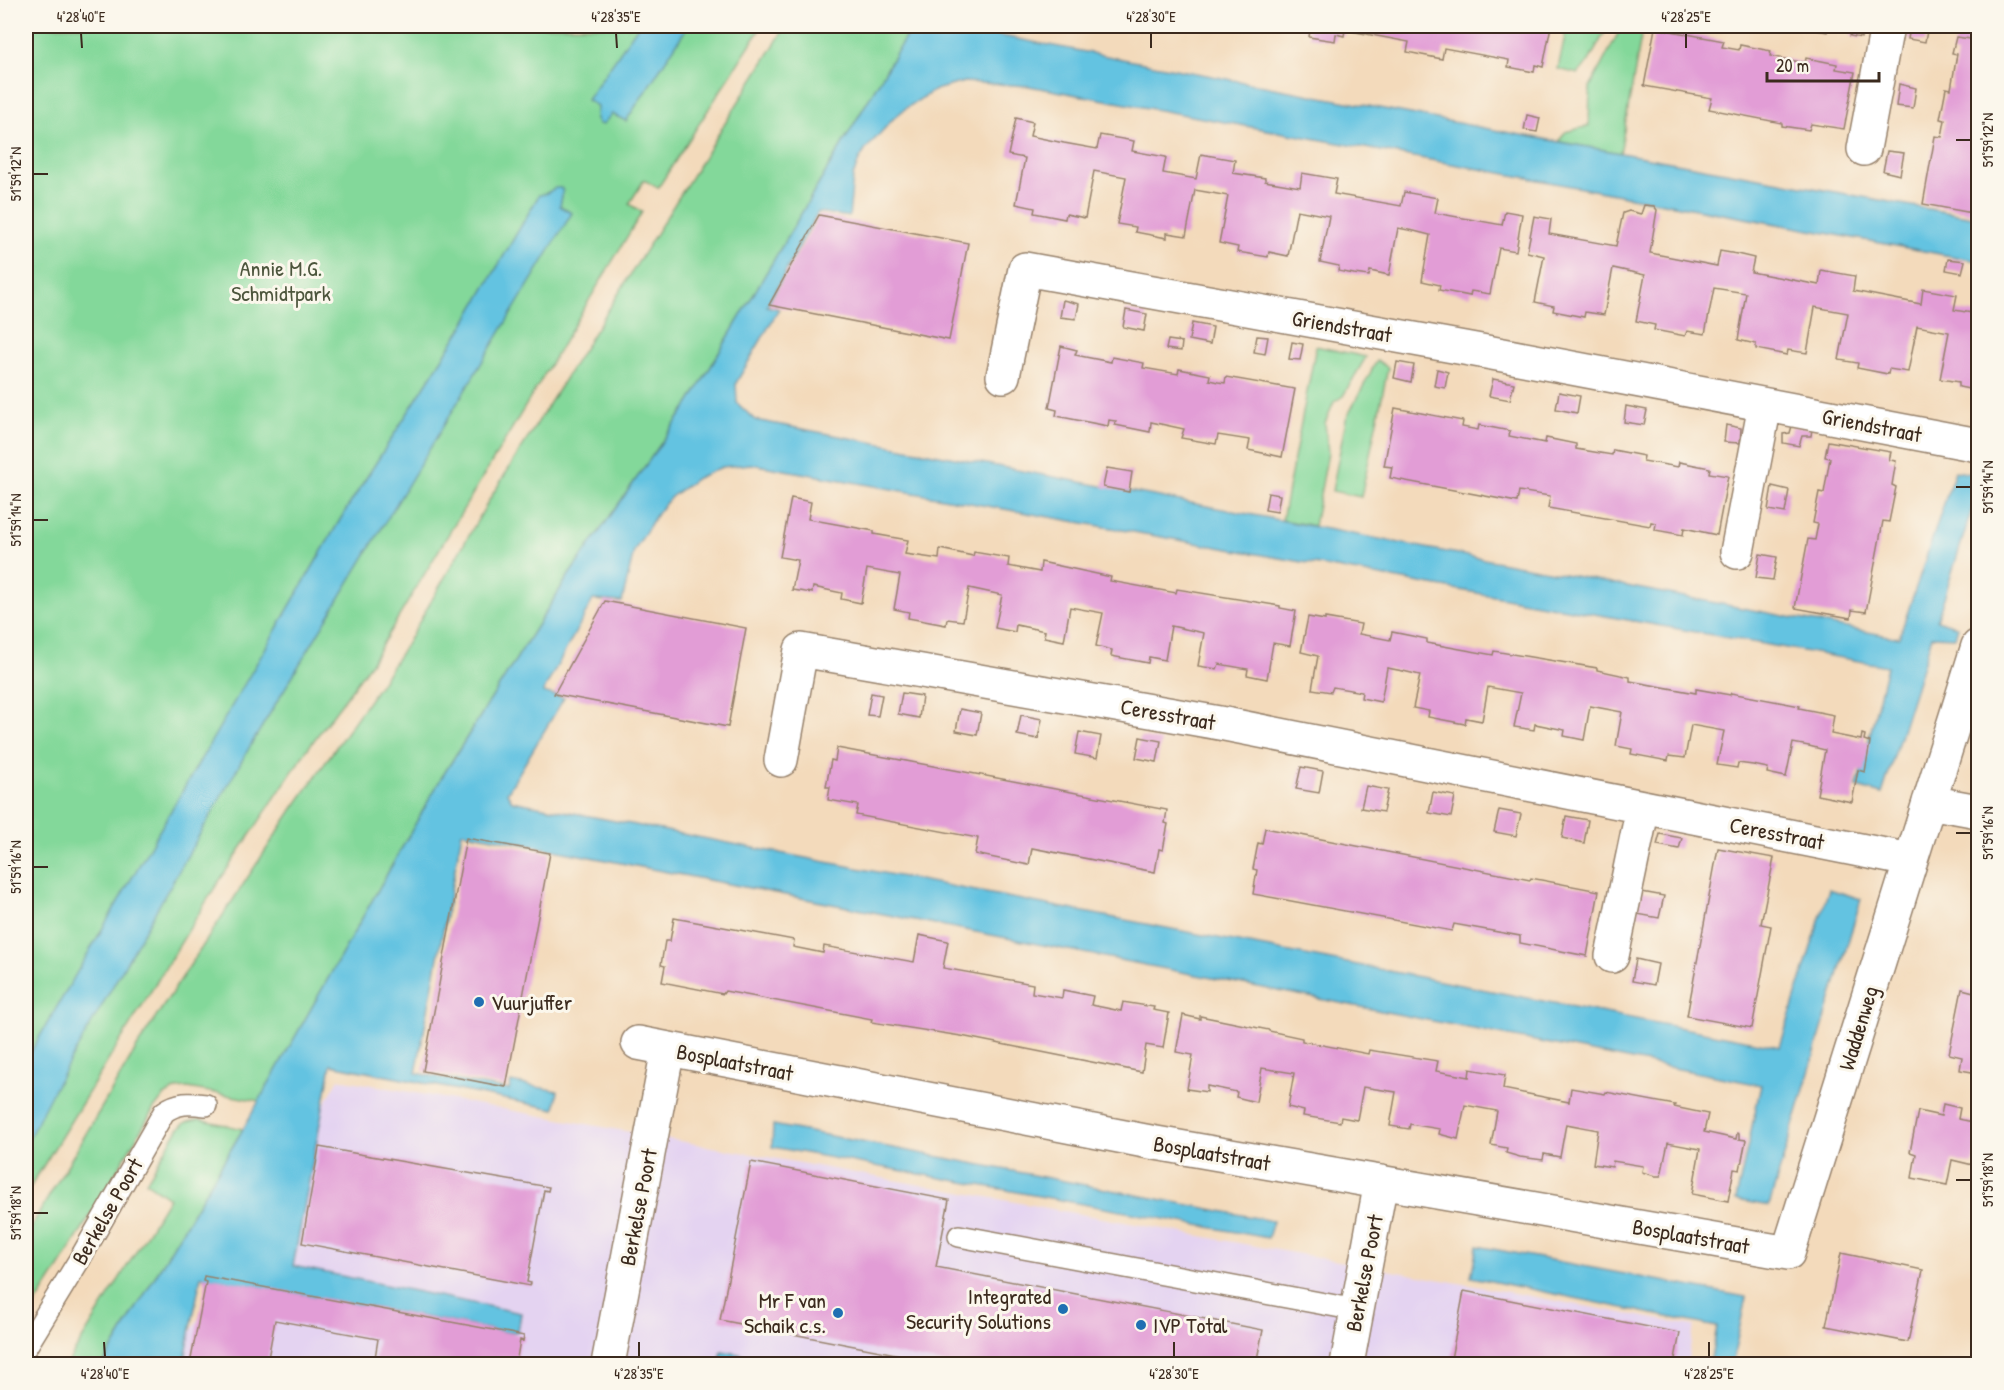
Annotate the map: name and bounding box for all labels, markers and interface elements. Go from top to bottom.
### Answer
text: 4°28'40"E [57,6,106,27]
text: 4°28'35"E [591,6,641,27]
text: 4°28'30"E [1126,6,1176,27]
text: 4°28'25"E [1661,6,1711,27]
scale bar [1767,45,1880,83]
text: 20 m [1776,53,1809,78]
text: 51°59'12"N [1977,113,1998,167]
text: 51°59'12"N [5,147,26,201]
park label: Annie M.G. Schmidtpark [231,253,331,308]
street label: Griendstraat [1290,302,1395,350]
street label: Griendstraat [1820,401,1925,449]
text: 51°59'14"N [1977,460,1998,514]
text: 51°59'14"N [5,493,26,547]
street label: Ceresstraat [1118,691,1218,737]
text: 51°59'16"N [1977,806,1998,860]
street label: Ceresstraat [1727,809,1827,857]
text: 51°59'16"N [5,840,26,894]
street label: Waddenweg [1831,982,1885,1074]
place label: Vuurjuffer [491,987,573,1017]
marker: Vuurjuffer [472,995,486,1009]
street label: Bosplaatstraat [674,1036,796,1088]
street label: Bosplaatstraat [1151,1128,1273,1178]
street label: Berkelse Poort [612,1145,664,1268]
street label: Berkelse Poort [64,1152,150,1270]
text: 51°59'18"N [1977,1153,1998,1207]
text: 51°59'18"N [5,1186,26,1240]
street label: Berkelse Poort [1338,1211,1390,1334]
street label: Bosplaatstraat [1630,1211,1752,1261]
place label: Integrated Security Solutions [906,1281,1051,1336]
place label: Mr F van Schaik c.s. [744,1285,826,1340]
marker: Integrated Security Solutions [1056,1302,1070,1316]
marker: Mr F van Schaik c.s. [831,1306,845,1320]
place label: IVP Total [1153,1310,1228,1340]
marker: IVP Total [1134,1318,1148,1332]
text: 4°28'40"E [81,1363,130,1384]
text: 4°28'35"E [614,1363,664,1384]
text: 4°28'30"E [1149,1363,1199,1384]
text: 4°28'25"E [1684,1363,1734,1384]

